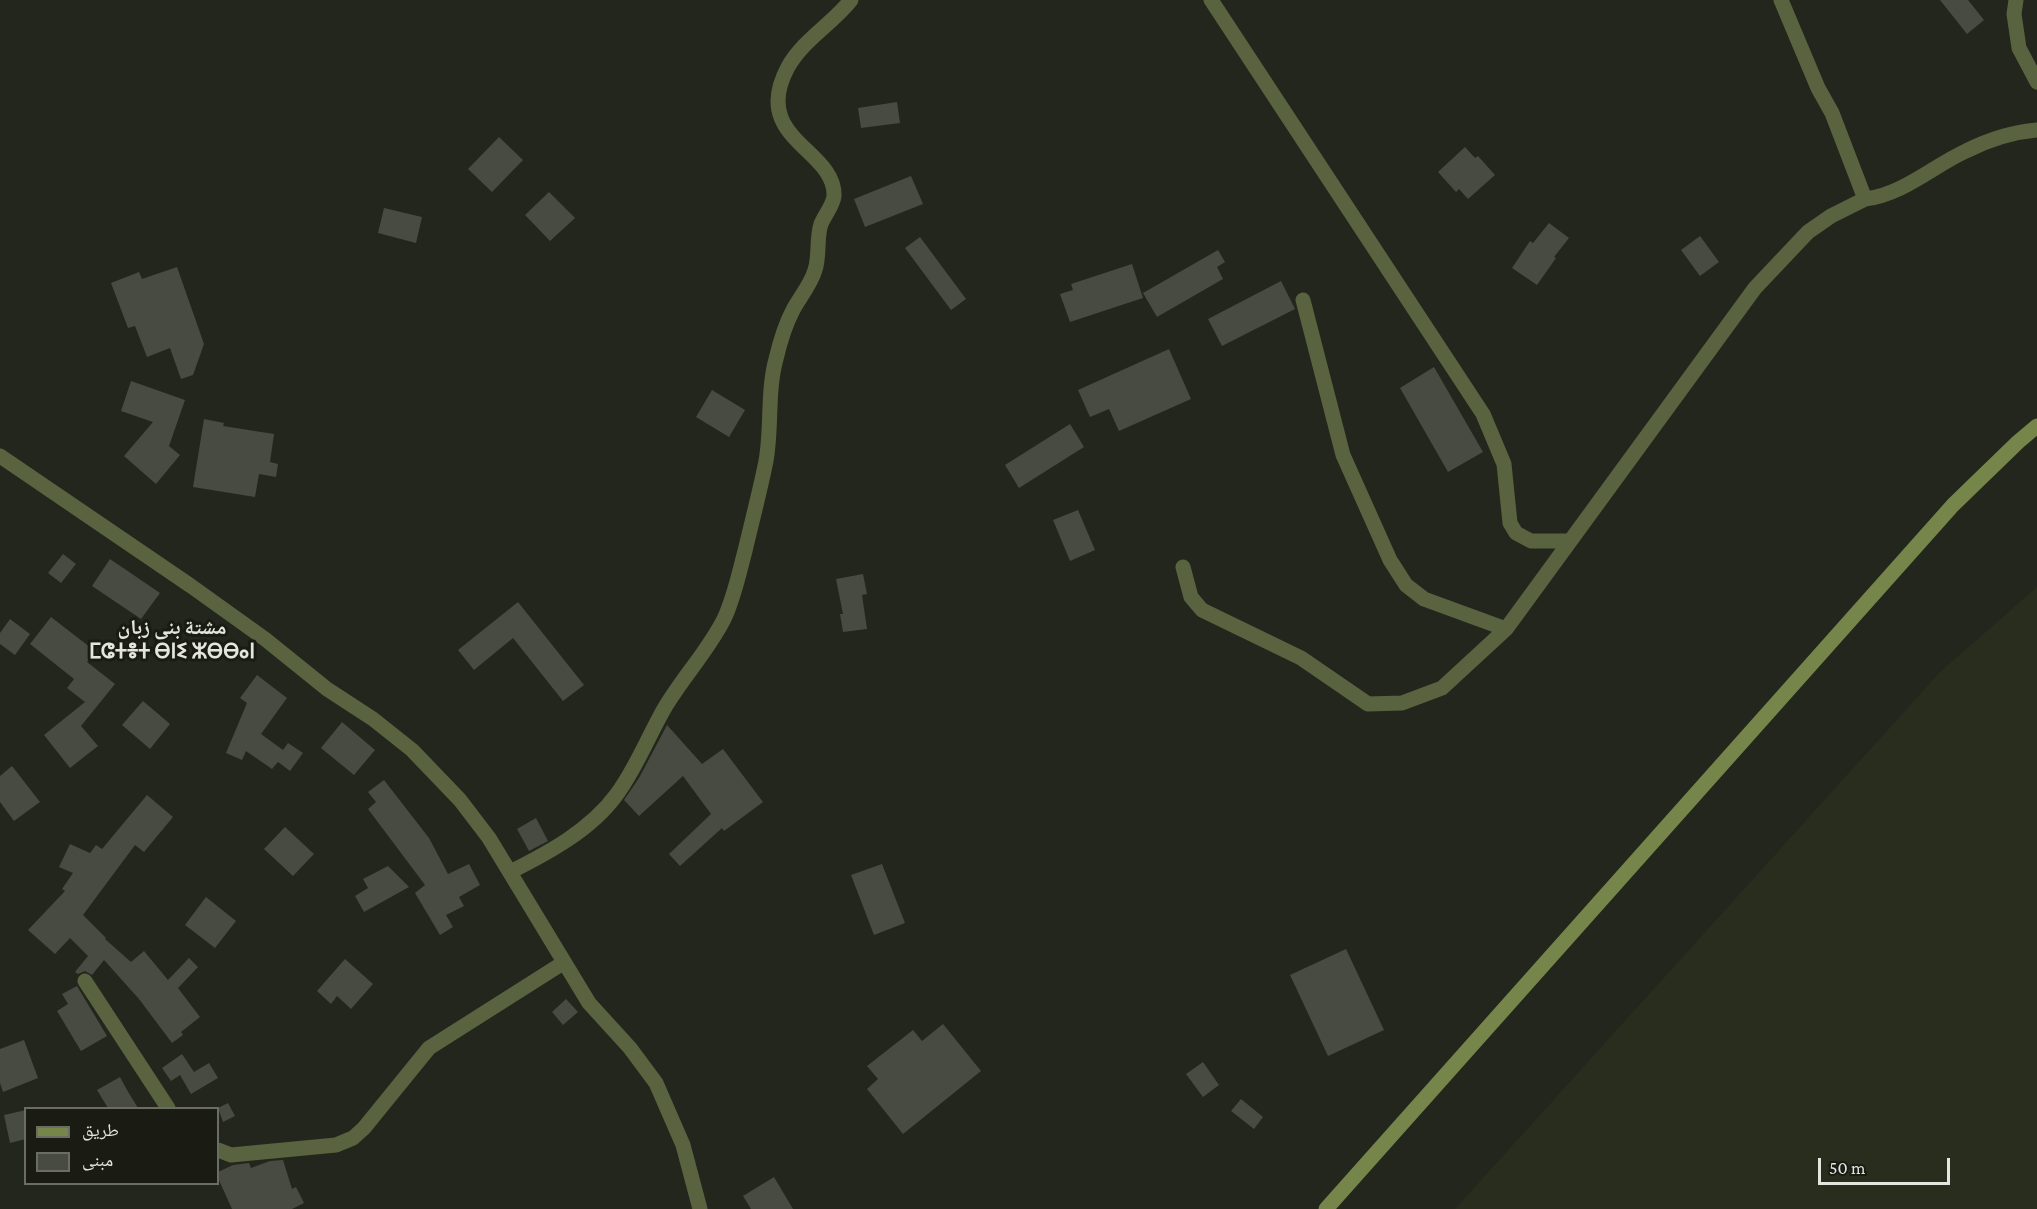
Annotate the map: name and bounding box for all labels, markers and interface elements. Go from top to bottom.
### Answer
district label: مشتة بني زبان ⵎⵛⵜⴻⵜ ⴱⵏⵉ ⵣⴱⴱⴰⵏ [89,615,255,665]
legend [24,1107,219,1185]
text: طريق [82,1120,119,1140]
scale bar [1821,1146,1953,1184]
text: مبنى [82,1150,113,1170]
text: 50 m [1829,1158,1866,1178]

